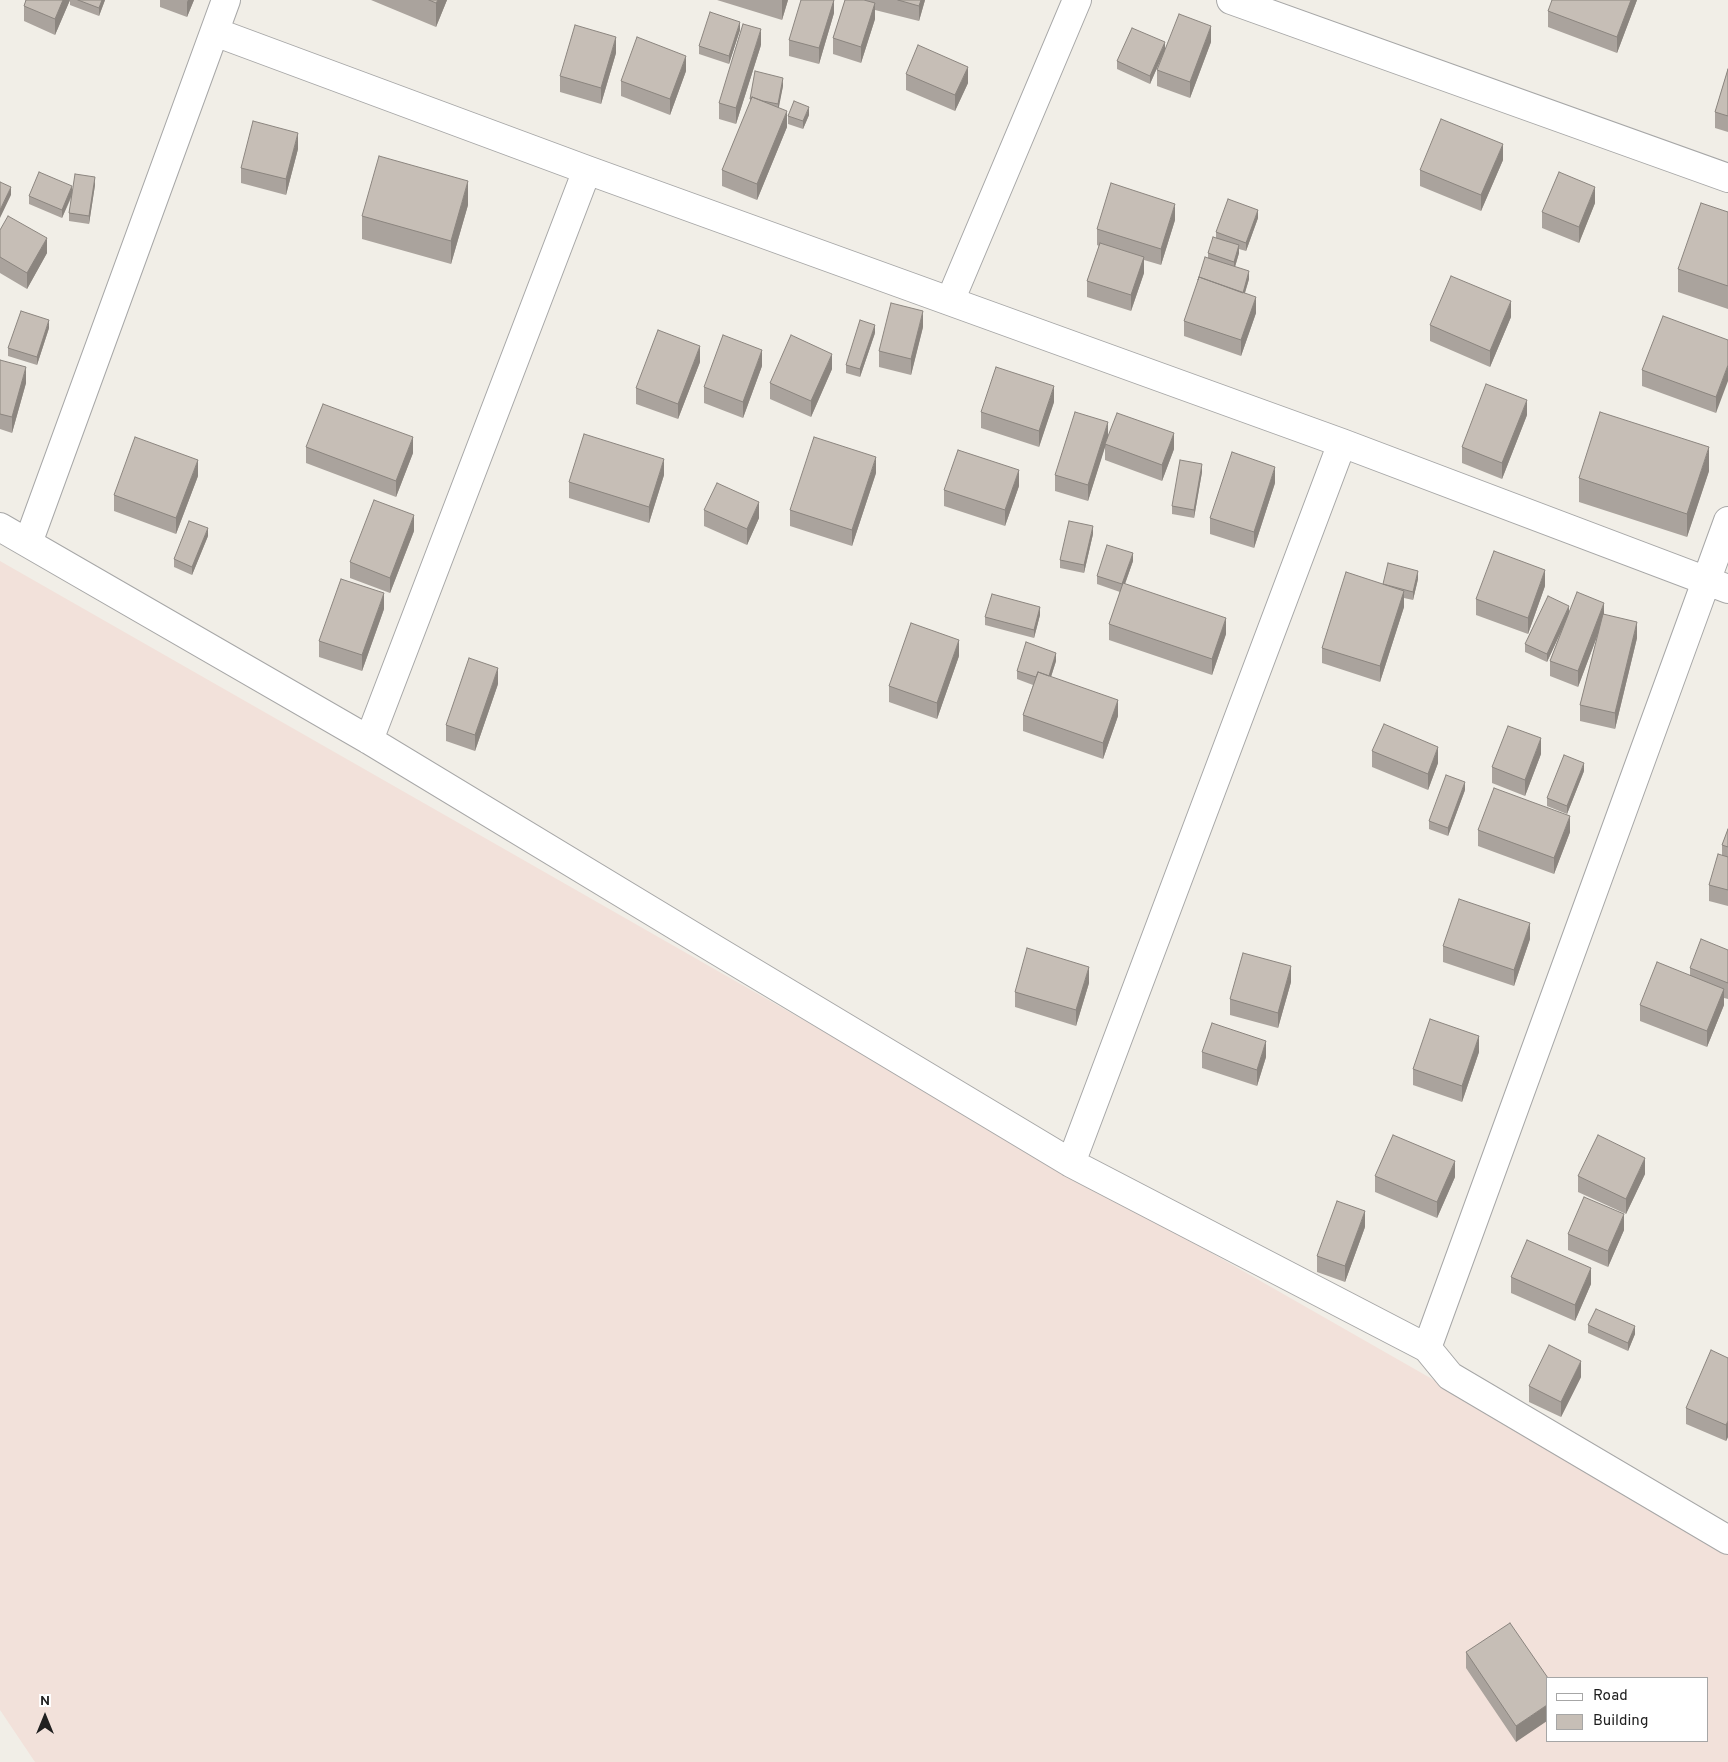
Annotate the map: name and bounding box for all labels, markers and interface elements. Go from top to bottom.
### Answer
legend [1546,1677,1708,1742]
text: Road [1593,1687,1628,1706]
north arrow [20,1692,70,1742]
text: N [40,1693,50,1710]
text: Building [1593,1712,1648,1731]

